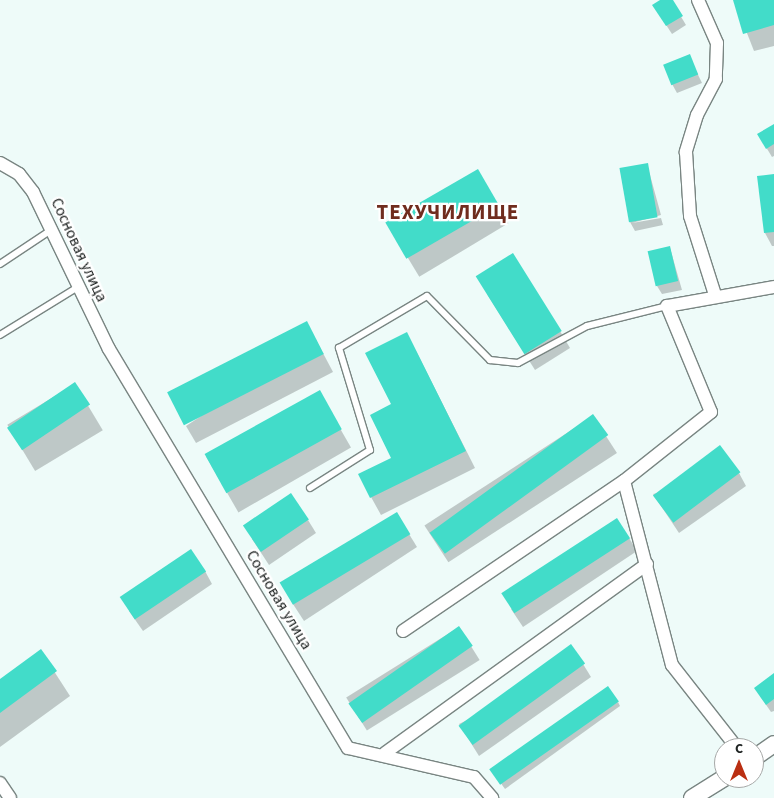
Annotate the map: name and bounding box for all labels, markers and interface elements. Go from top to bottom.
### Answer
street label: Сосновая улица [47,195,111,305]
district label: ТЕХУЧИЛИЩЕ [375,199,521,225]
street label: Сосновая улица [242,547,316,653]
north arrow [714,738,764,788]
text: С [735,739,743,759]

